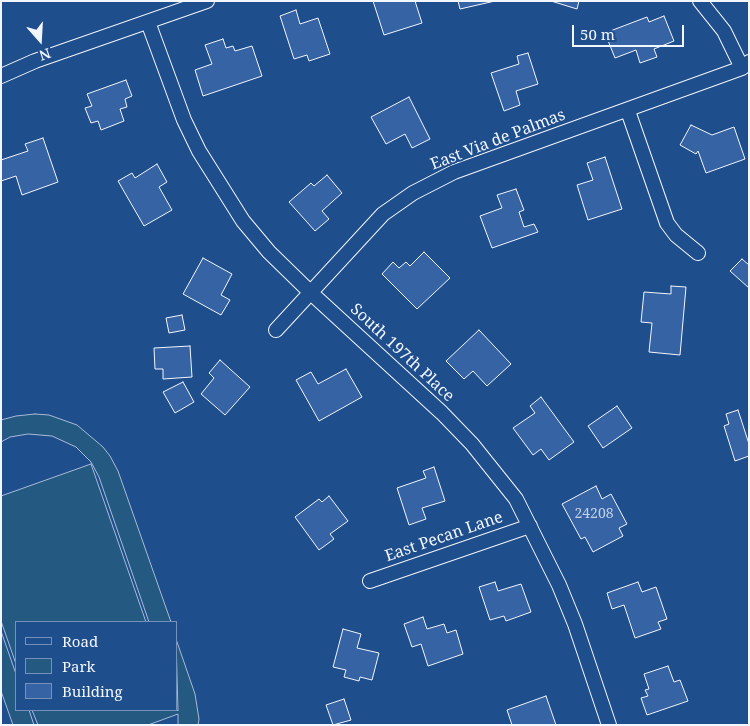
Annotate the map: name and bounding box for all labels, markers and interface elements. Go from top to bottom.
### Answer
north arrow [15,15,65,65]
scale bar [575,15,688,47]
text: 50 m [580,24,615,44]
text: N [37,44,53,65]
street label: East Via de Palmas [428,105,568,175]
street label: South 197th Place [346,300,458,406]
house number: 24208 [574,506,614,522]
street label: East Pecan Lane [383,508,505,566]
legend [15,621,178,711]
text: Road [62,631,98,651]
text: Park [62,656,95,676]
text: Building [62,681,123,701]

